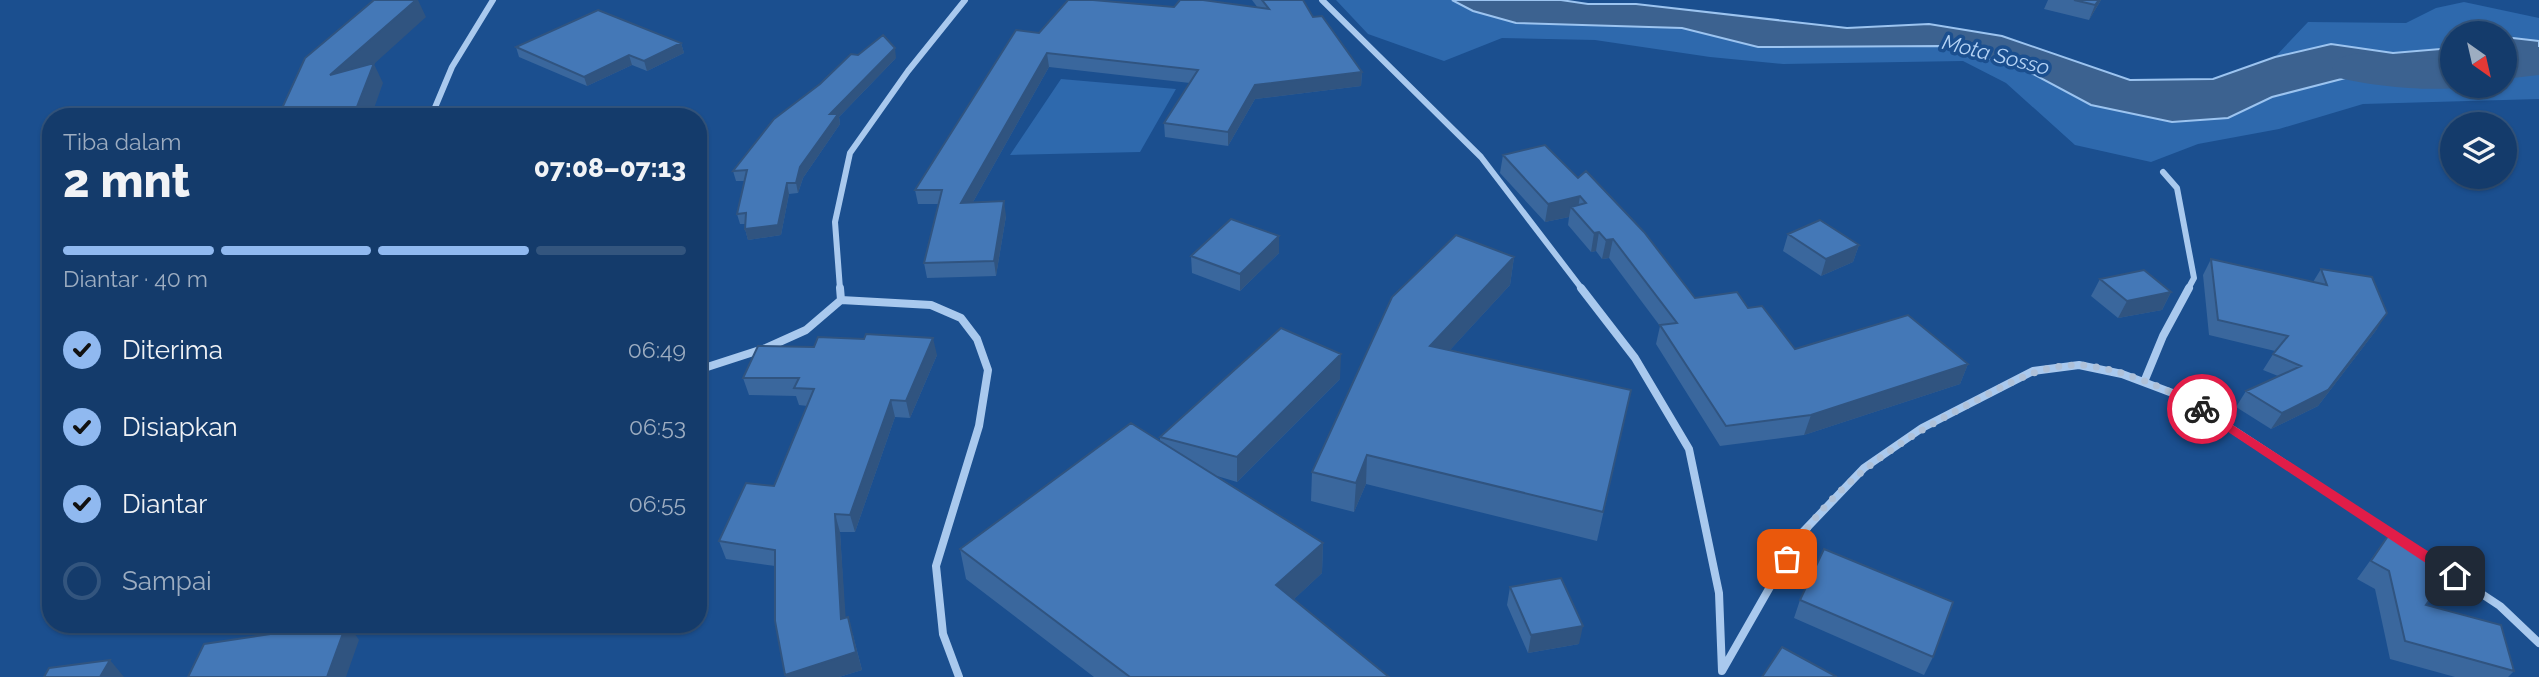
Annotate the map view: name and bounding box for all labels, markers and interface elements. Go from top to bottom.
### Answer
north arrow [2440,21,2516,98]
map controls [2440,21,2517,189]
water label: Mota Sosso [1940,29,2052,80]
button: layers [2440,112,2517,189]
text: Tiba dalam [63,128,181,155]
text: 07:08–07:13 [534,153,686,183]
text: 2 mnt [63,154,190,208]
text: Diantar · 40 m [63,265,208,292]
icon: check [63,331,101,369]
text: Diterima [122,335,223,365]
text: 06:49 [628,336,686,363]
courier [2167,374,2237,444]
icon: bike [2183,390,2221,428]
icon: check [63,408,101,446]
text: Disiapkan [122,412,238,442]
text: 06:53 [629,413,686,440]
icon: check [63,485,101,523]
text: Diantar [122,489,207,519]
text: 06:55 [629,490,686,517]
pin [1757,529,1817,589]
icon: bag [1768,540,1806,578]
pin [2425,546,2485,606]
icon: home [2436,557,2474,595]
text: Sampai [122,566,212,596]

